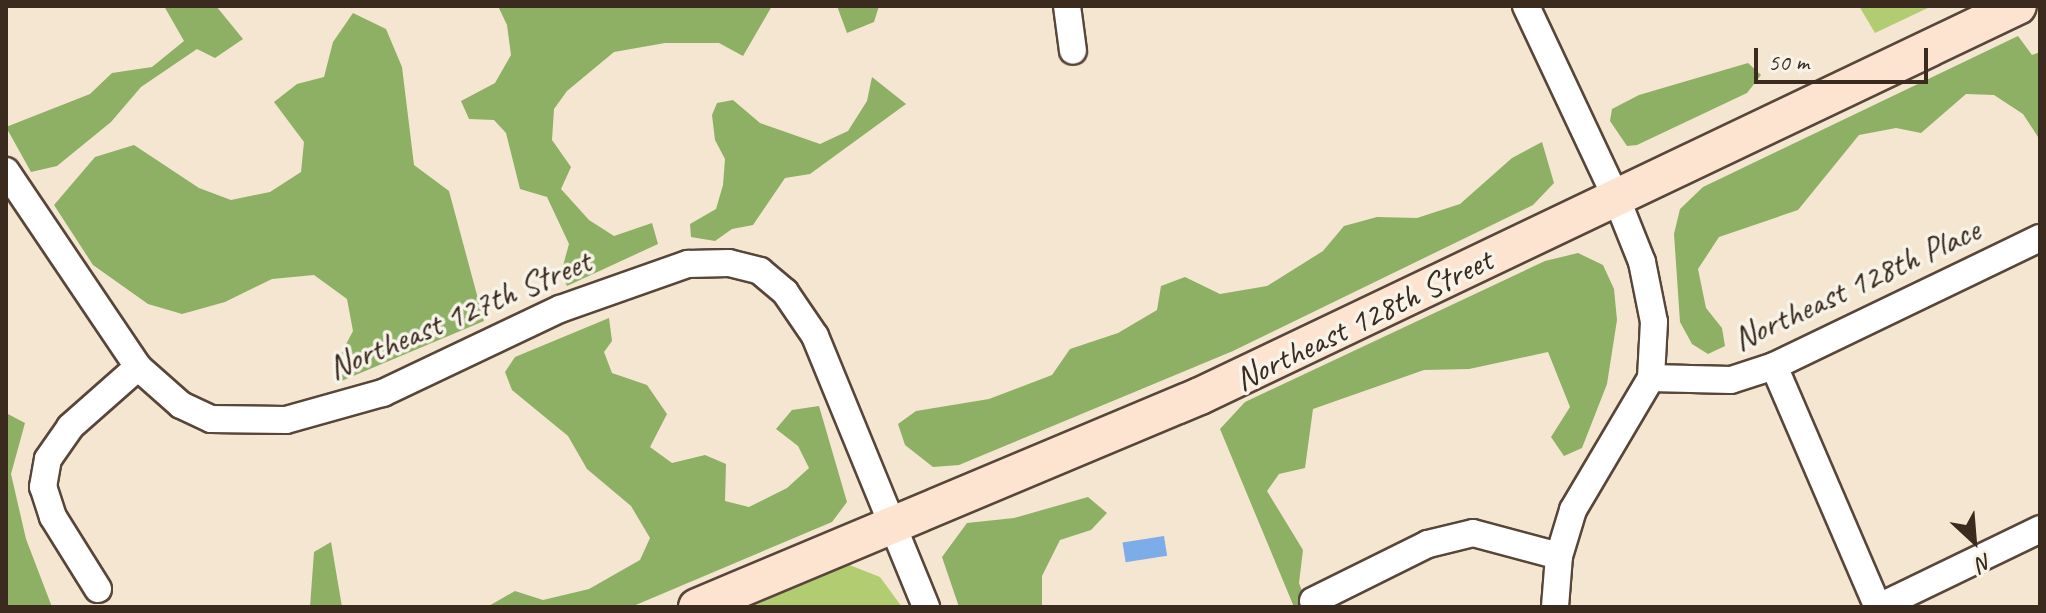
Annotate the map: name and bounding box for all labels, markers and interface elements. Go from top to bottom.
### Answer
scale bar [1758,32,1932,82]
text: 50 m [1768,47,1809,77]
street label: Northeast 128th Place [1726,209,1986,359]
street label: Northeast 128th Street [1227,239,1499,399]
street label: Northeast 127th Street [321,240,597,388]
north arrow [1934,501,2014,581]
text: N [1972,547,1997,578]

